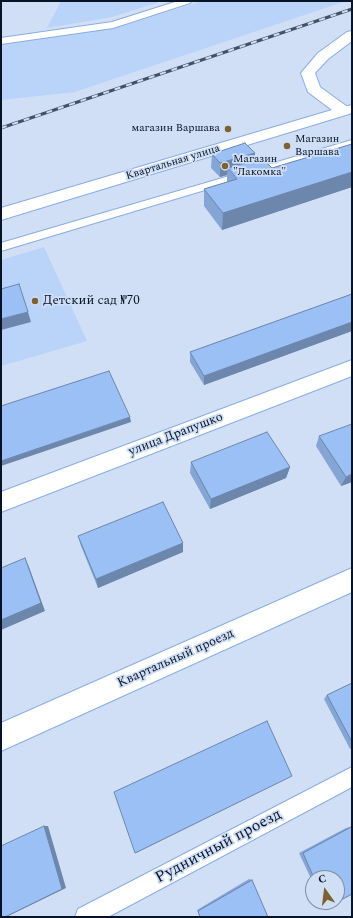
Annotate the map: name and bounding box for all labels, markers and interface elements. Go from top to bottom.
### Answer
place label: магазин Варшава [131,122,220,136]
marker: магазин Варшава [223,124,233,134]
place label: Магазин Варшава [295,133,339,159]
marker: Магазин Варшава [282,141,292,151]
street label: Квартальная улица [124,142,222,184]
place label: Магазин "Лакомка" [233,153,286,179]
marker: Магазин "Лакомка" [220,161,230,171]
place label: Детский сад №70 [43,293,140,309]
marker: Детский сад №70 [30,296,40,306]
street label: улица Драпушко [127,410,225,460]
street label: Квартальный проезд [115,626,237,692]
street label: Рудничный проезд [153,806,285,888]
north arrow [305,870,345,910]
text: С [316,870,328,888]

